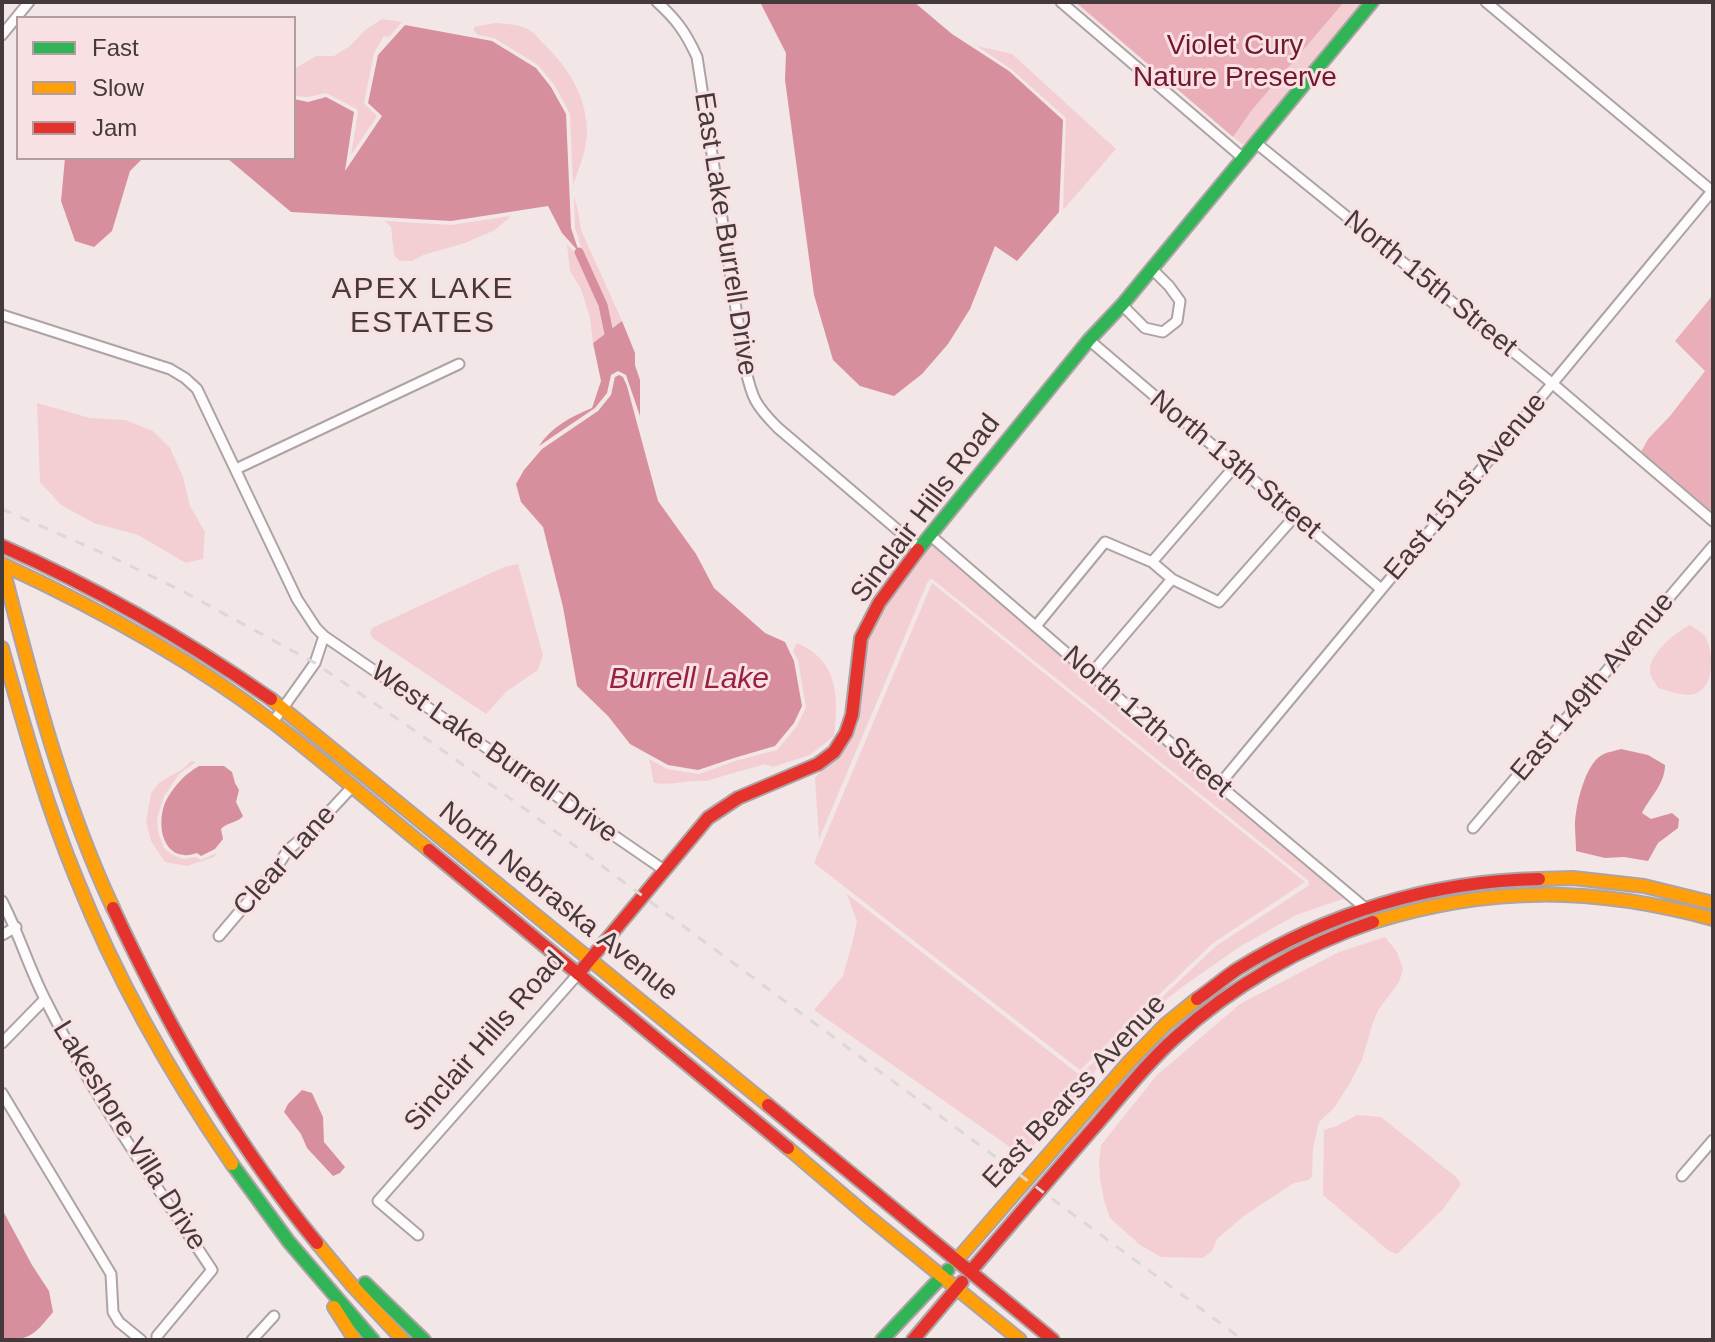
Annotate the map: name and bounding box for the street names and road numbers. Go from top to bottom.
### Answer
street label: East Lake Burrell Drive [686,90,764,378]
street label: North 15th Street [1337,204,1523,364]
street label: North 13th Street [1143,384,1327,546]
street label: East 151st Avenue [1378,386,1554,588]
street label: Sinclair Hills Road [844,408,1008,610]
street label: East 149th Avenue [1504,586,1682,788]
street label: North 12th Street [1056,639,1238,805]
street label: West Lake Burrell Drive [364,655,624,851]
street label: North Nebraska Avenue [432,795,684,1009]
street label: Clear Lane [227,799,343,923]
street label: Sinclair Hills Road [398,945,572,1139]
street label: East Bearss Avenue [976,988,1174,1196]
street label: Lakeshore Villa Drive [45,1015,213,1257]

